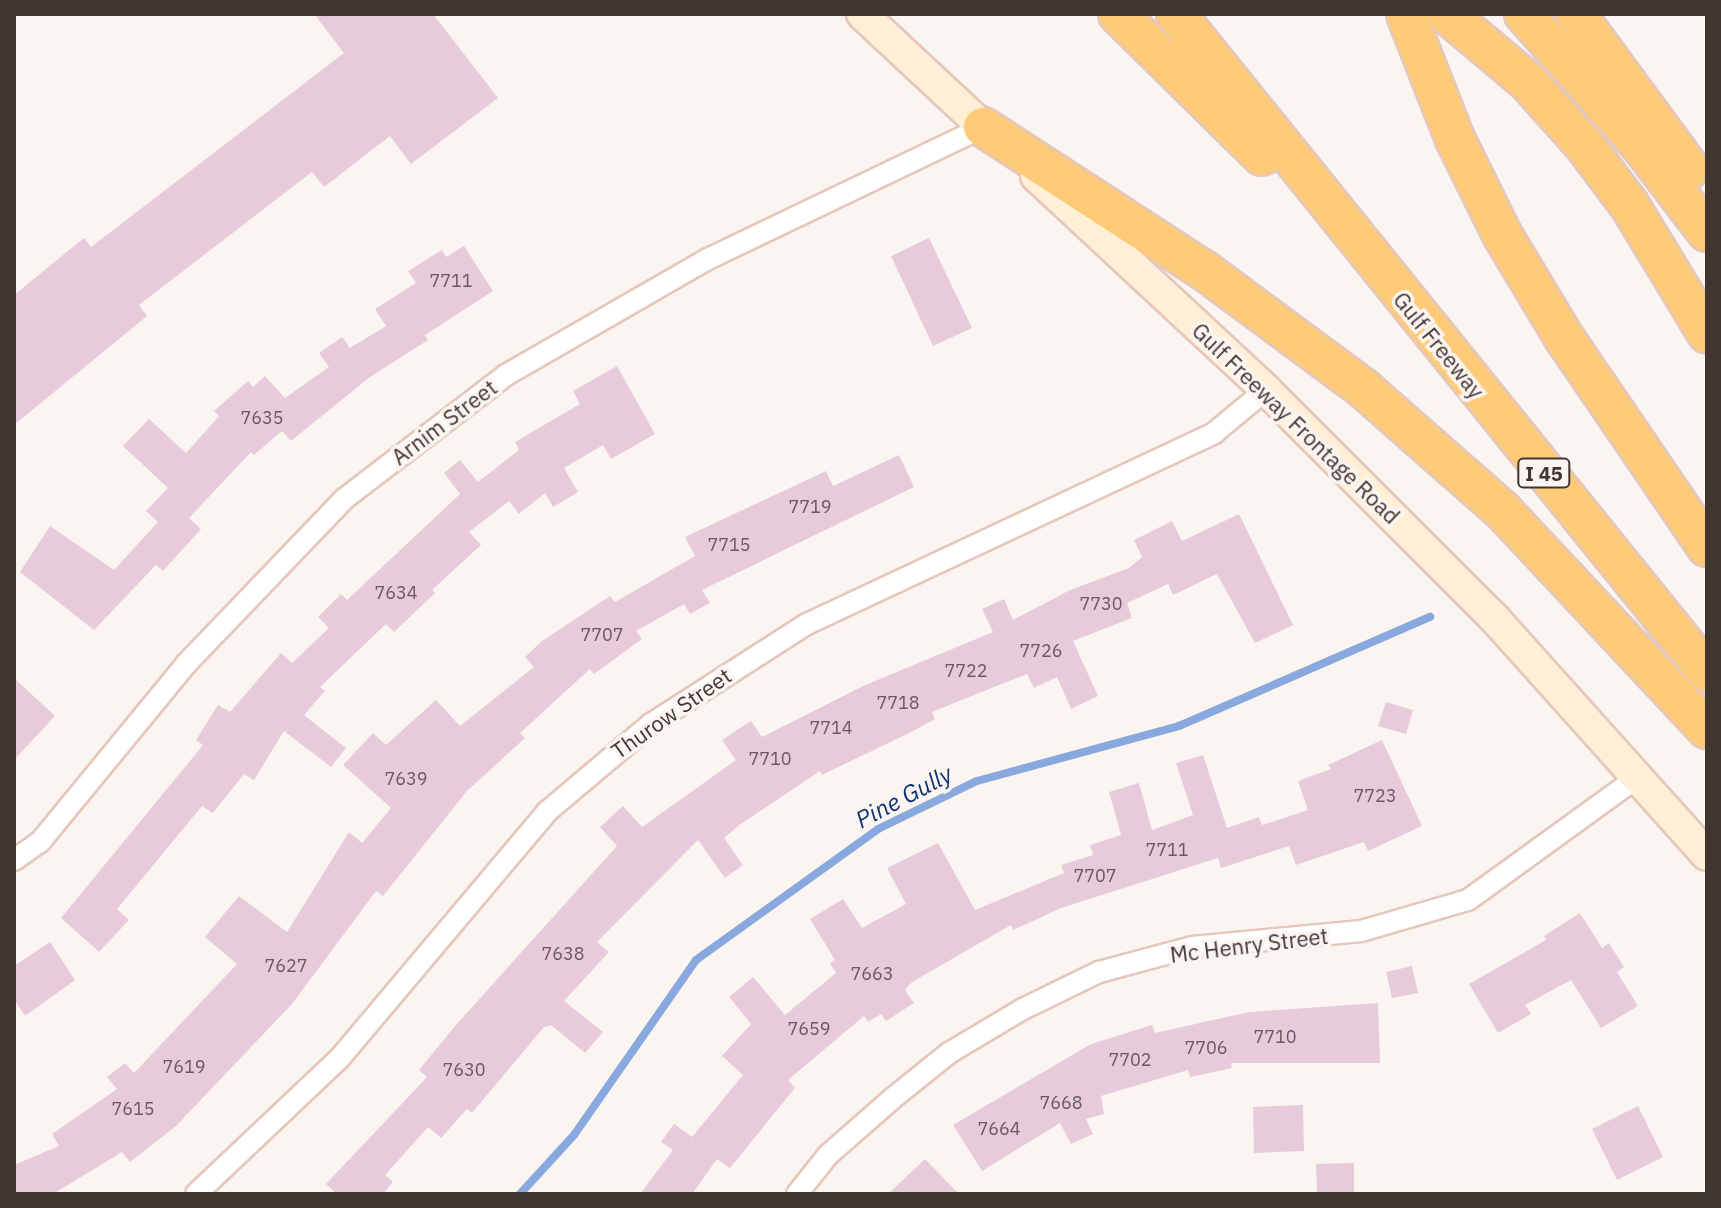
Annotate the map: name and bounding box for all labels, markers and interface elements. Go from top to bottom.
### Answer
house number: 7711 [429,270,473,292]
street label: Gulf Freeway [1388,286,1490,404]
street label: Gulf Freeway Frontage Road [1187,317,1405,529]
street label: Arnim Street [386,374,502,470]
house number: 7635 [240,407,284,429]
road number: I 45 [1516,457,1572,489]
house number: 7719 [788,496,832,518]
house number: 7715 [707,534,751,556]
house number: 7634 [374,582,418,604]
house number: 7730 [1079,593,1123,615]
house number: 7707 [580,624,624,646]
house number: 7726 [1019,640,1063,662]
house number: 7722 [944,660,988,682]
street label: Thurow Street [606,662,736,764]
house number: 7718 [876,692,920,714]
house number: 7714 [809,717,853,739]
house number: 7710 [748,748,792,770]
water label: Pine Gully [851,760,957,834]
house number: 7639 [384,768,428,790]
house number: 7723 [1353,785,1397,807]
house number: 7711 [1145,839,1189,861]
house number: 7707 [1073,865,1117,887]
street label: Mc Henry Street [1168,922,1330,968]
house number: 7638 [541,943,585,965]
house number: 7627 [264,955,308,977]
house number: 7663 [850,963,894,985]
house number: 7659 [787,1018,831,1040]
house number: 7710 [1253,1026,1297,1048]
house number: 7706 [1184,1037,1228,1059]
house number: 7702 [1108,1049,1152,1071]
house number: 7619 [162,1056,206,1078]
house number: 7630 [442,1059,486,1081]
house number: 7668 [1039,1092,1083,1114]
house number: 7615 [111,1098,155,1120]
house number: 7664 [977,1118,1021,1140]

